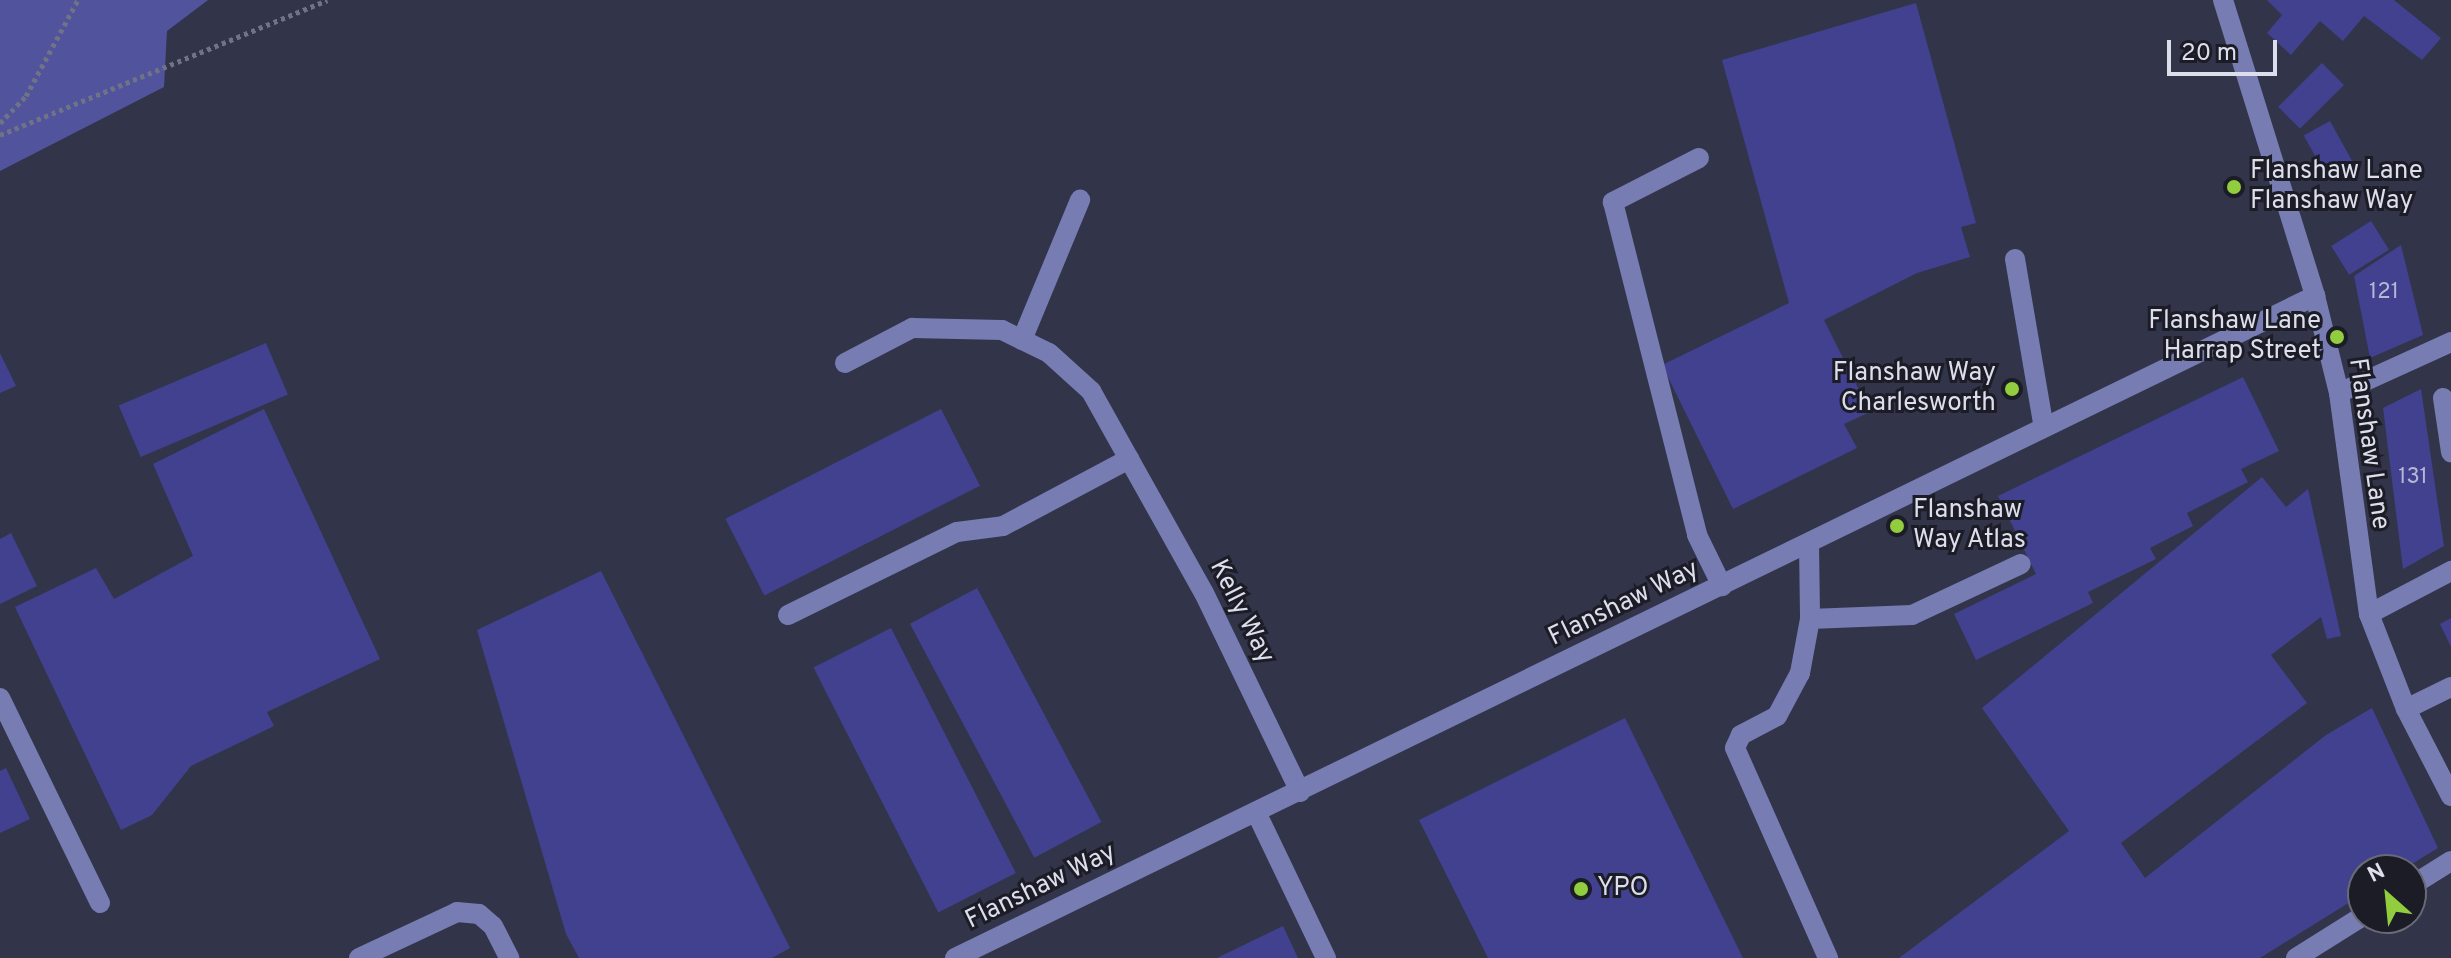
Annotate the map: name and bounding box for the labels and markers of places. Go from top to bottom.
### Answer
place label: Flanshaw Lane Flanshaw Way [2250,156,2423,218]
marker: Flanshaw Lane Flanshaw Way [2225,178,2243,196]
place label: Flanshaw Lane Harrap Street [2148,306,2321,368]
marker: Flanshaw Lane Harrap Street [2328,328,2346,346]
place label: Flanshaw Way Charlesworth [1832,358,1996,420]
marker: Flanshaw Way Charlesworth [2003,380,2021,398]
place label: Flanshaw Way Atlas [1913,495,2027,556]
marker: Flanshaw Way Atlas [1888,517,1906,535]
place label: YPO [1597,873,1649,905]
marker: YPO [1572,880,1590,898]

